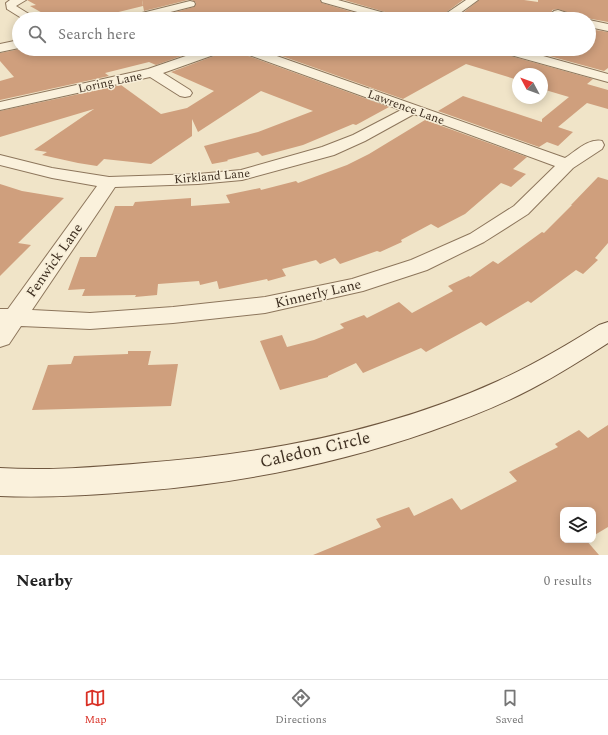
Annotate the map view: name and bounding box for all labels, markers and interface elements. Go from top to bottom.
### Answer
search box [12,12,596,56]
icon: search [26,23,48,45]
text: Search here [58,23,136,46]
street label: Loring Lane [76,66,144,99]
north arrow [512,68,548,104]
street label: Lawrence Lane [365,85,447,130]
street label: Kirkland Lane [173,164,251,189]
street label: Fenwick Lane [21,219,88,302]
street label: Kinnerly Lane [273,273,364,314]
street label: Caledon Circle [258,425,373,475]
map controls [560,507,596,543]
button: layers [560,507,596,543]
text: Nearby [16,568,72,594]
text: 0 results [544,571,592,591]
tab: Map [84,687,107,728]
tab: Directions [275,687,327,728]
tab: Saved [495,687,524,728]

